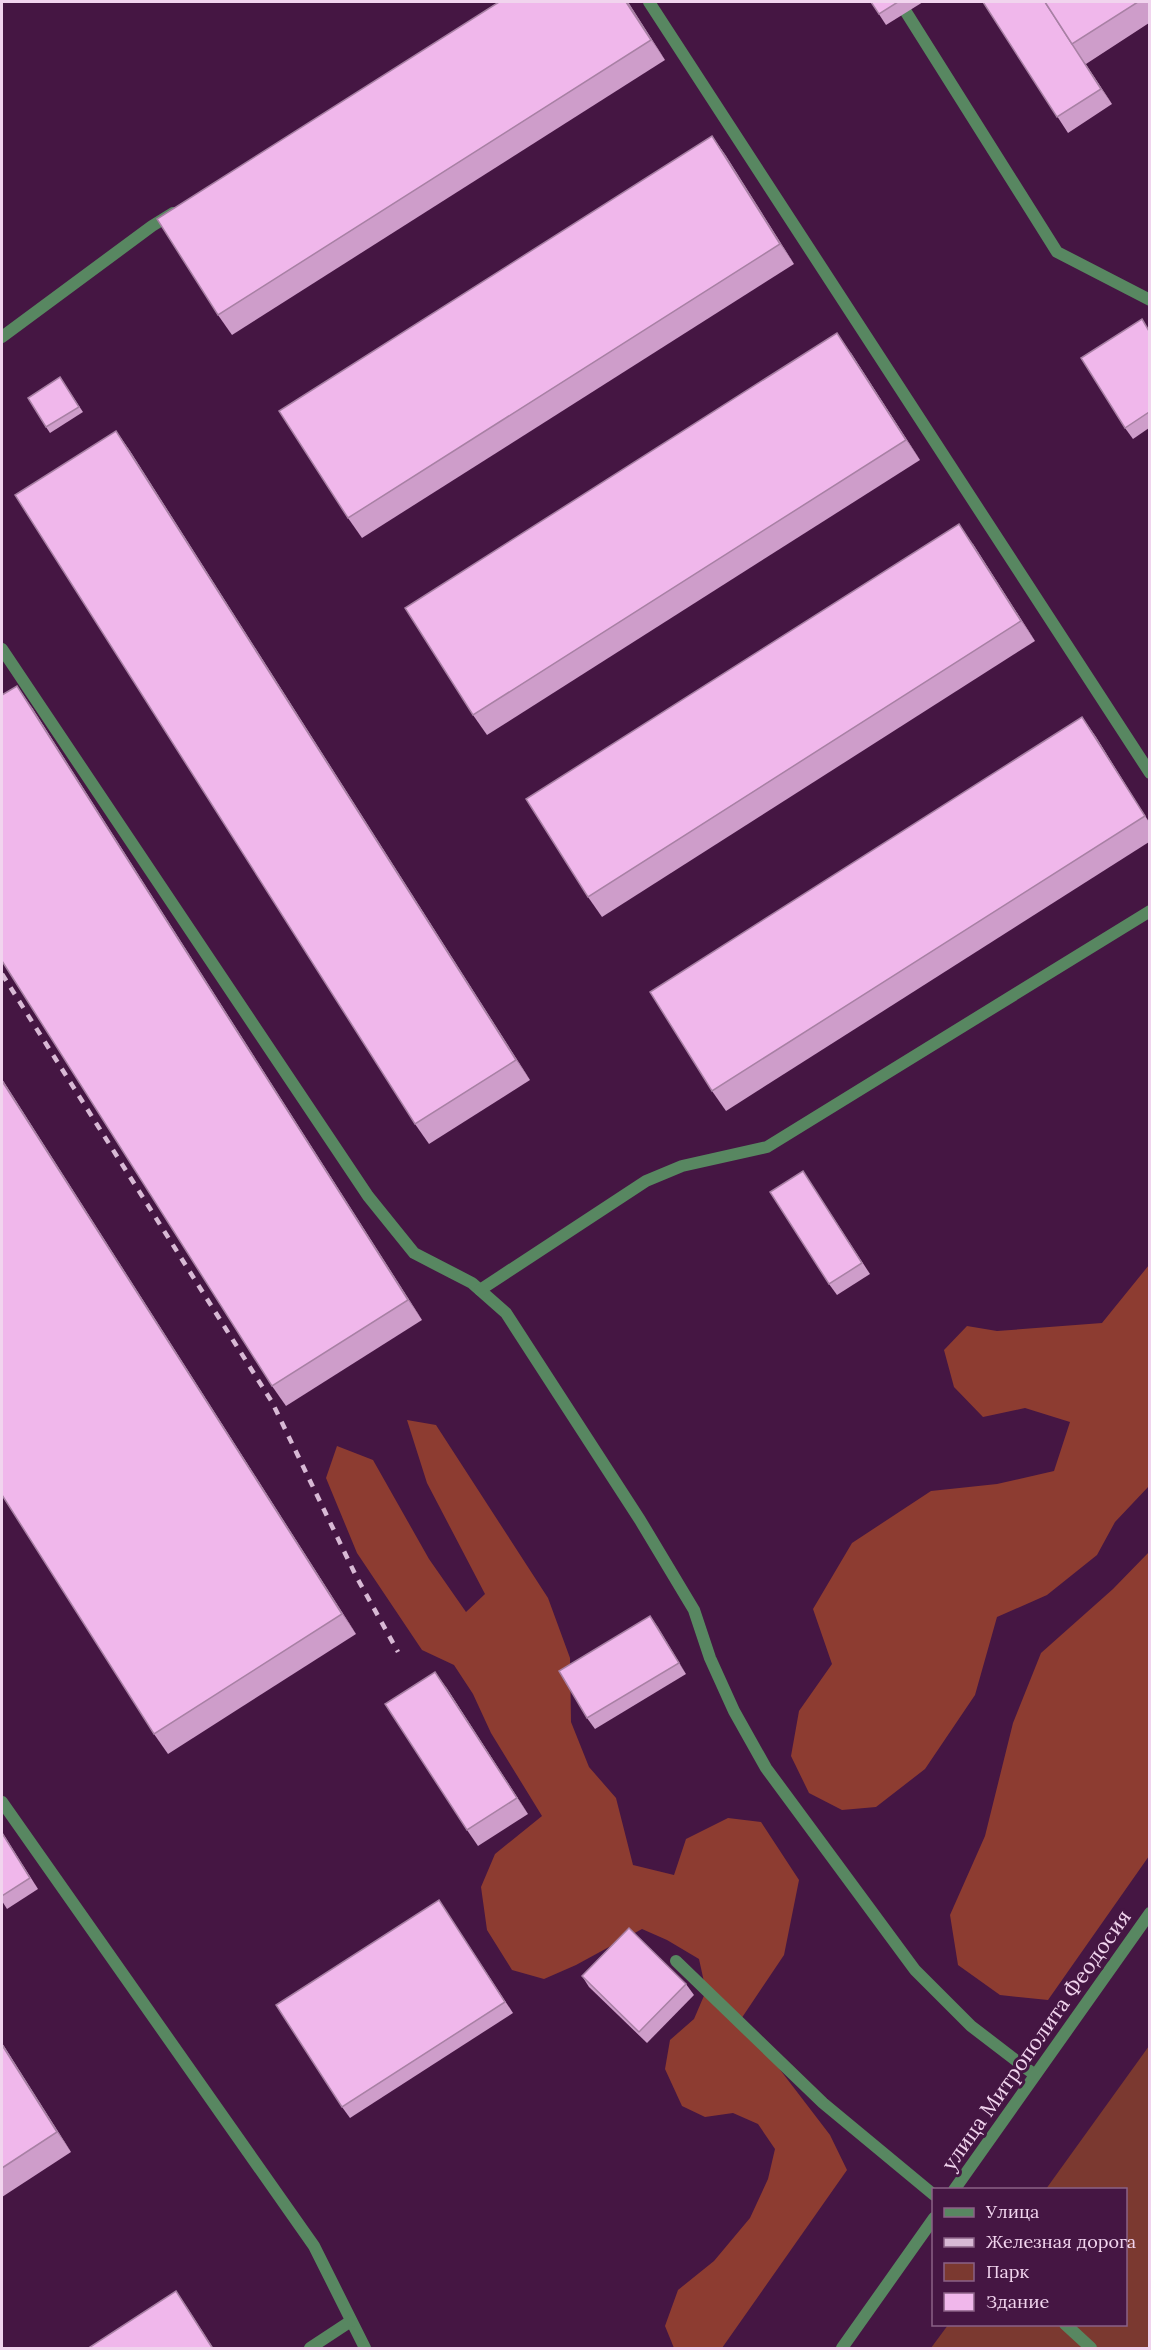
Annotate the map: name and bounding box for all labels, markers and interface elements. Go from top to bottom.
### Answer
street label: улица Митрополита Феодосия [935,1904,1137,2176]
legend [932,2188,1127,2326]
text: Улица [985,2200,1039,2223]
text: Железная дорога [986,2230,1136,2253]
text: Парк [986,2260,1030,2283]
text: Здание [986,2290,1049,2313]

